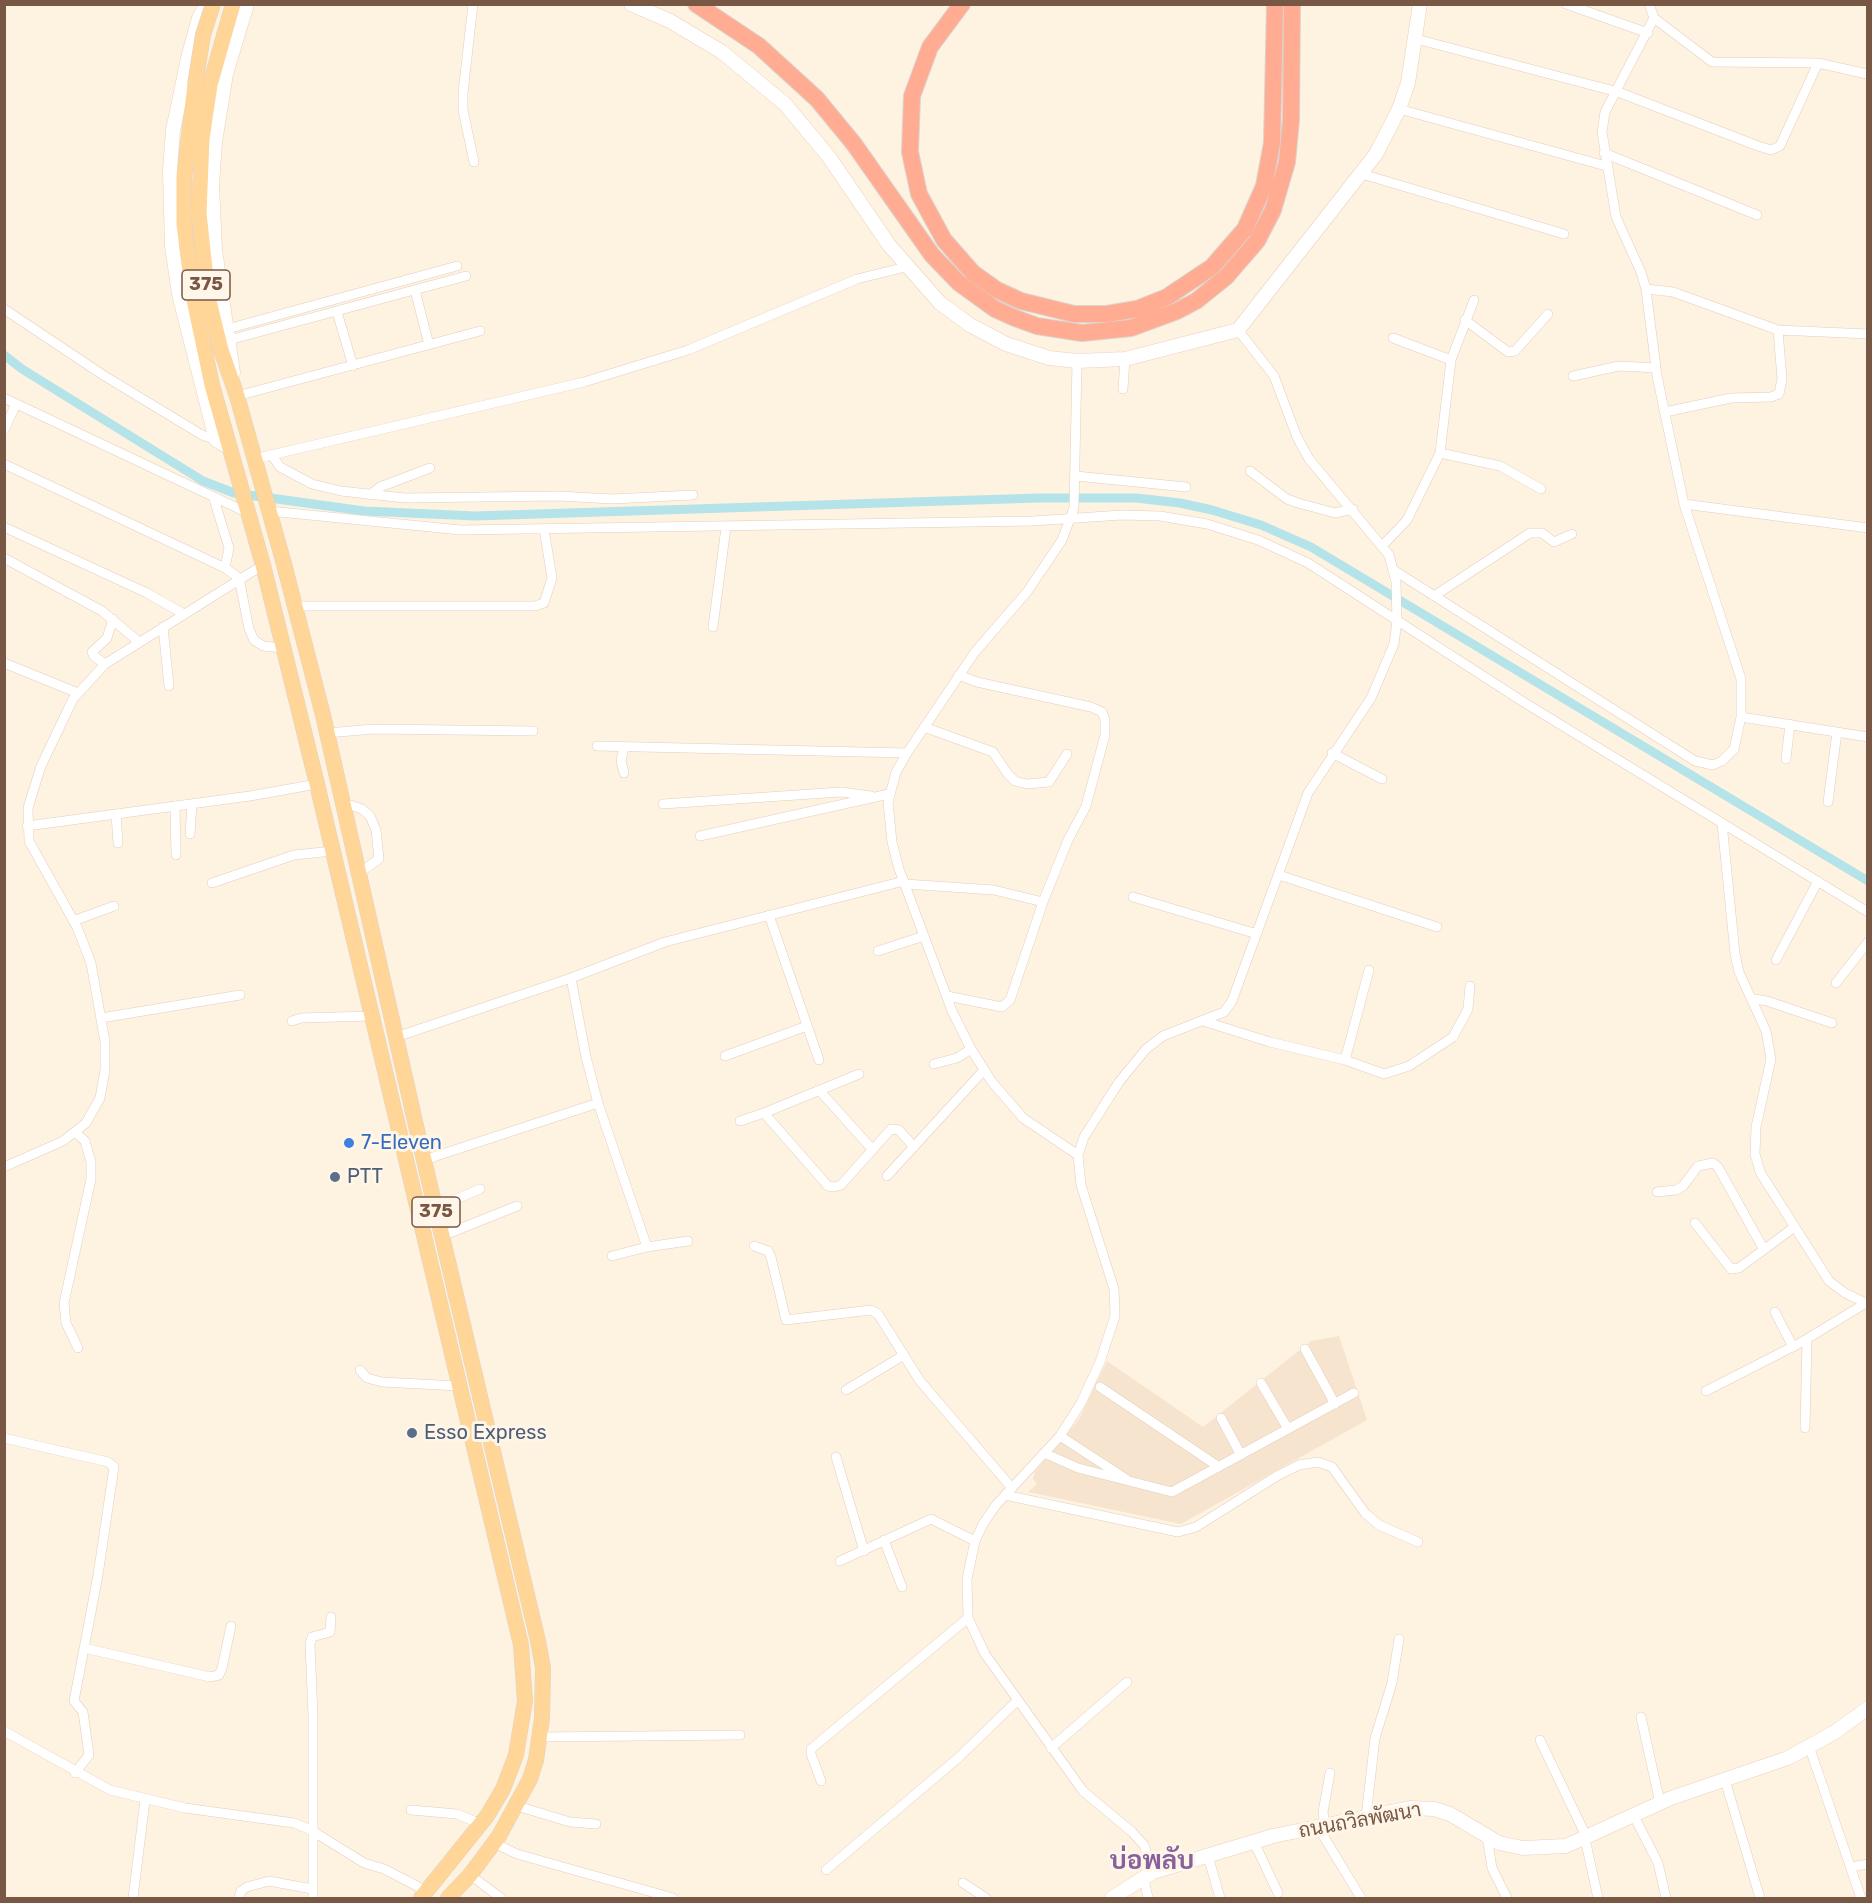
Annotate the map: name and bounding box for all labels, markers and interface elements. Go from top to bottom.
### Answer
road number: 375 [182,270,230,300]
place label: 7-Eleven [361,1131,442,1155]
marker: 7-Eleven [342,1136,356,1150]
place label: PTT [347,1165,383,1189]
marker: PTT [328,1170,342,1184]
road number: 375 [412,1197,460,1227]
place label: Esso Express [424,1421,547,1445]
marker: Esso Express [405,1426,419,1440]
street label: ถนนถวิลพัฒนา [1297,1798,1423,1844]
district label: บ่อพลับ [1110,1845,1194,1877]

